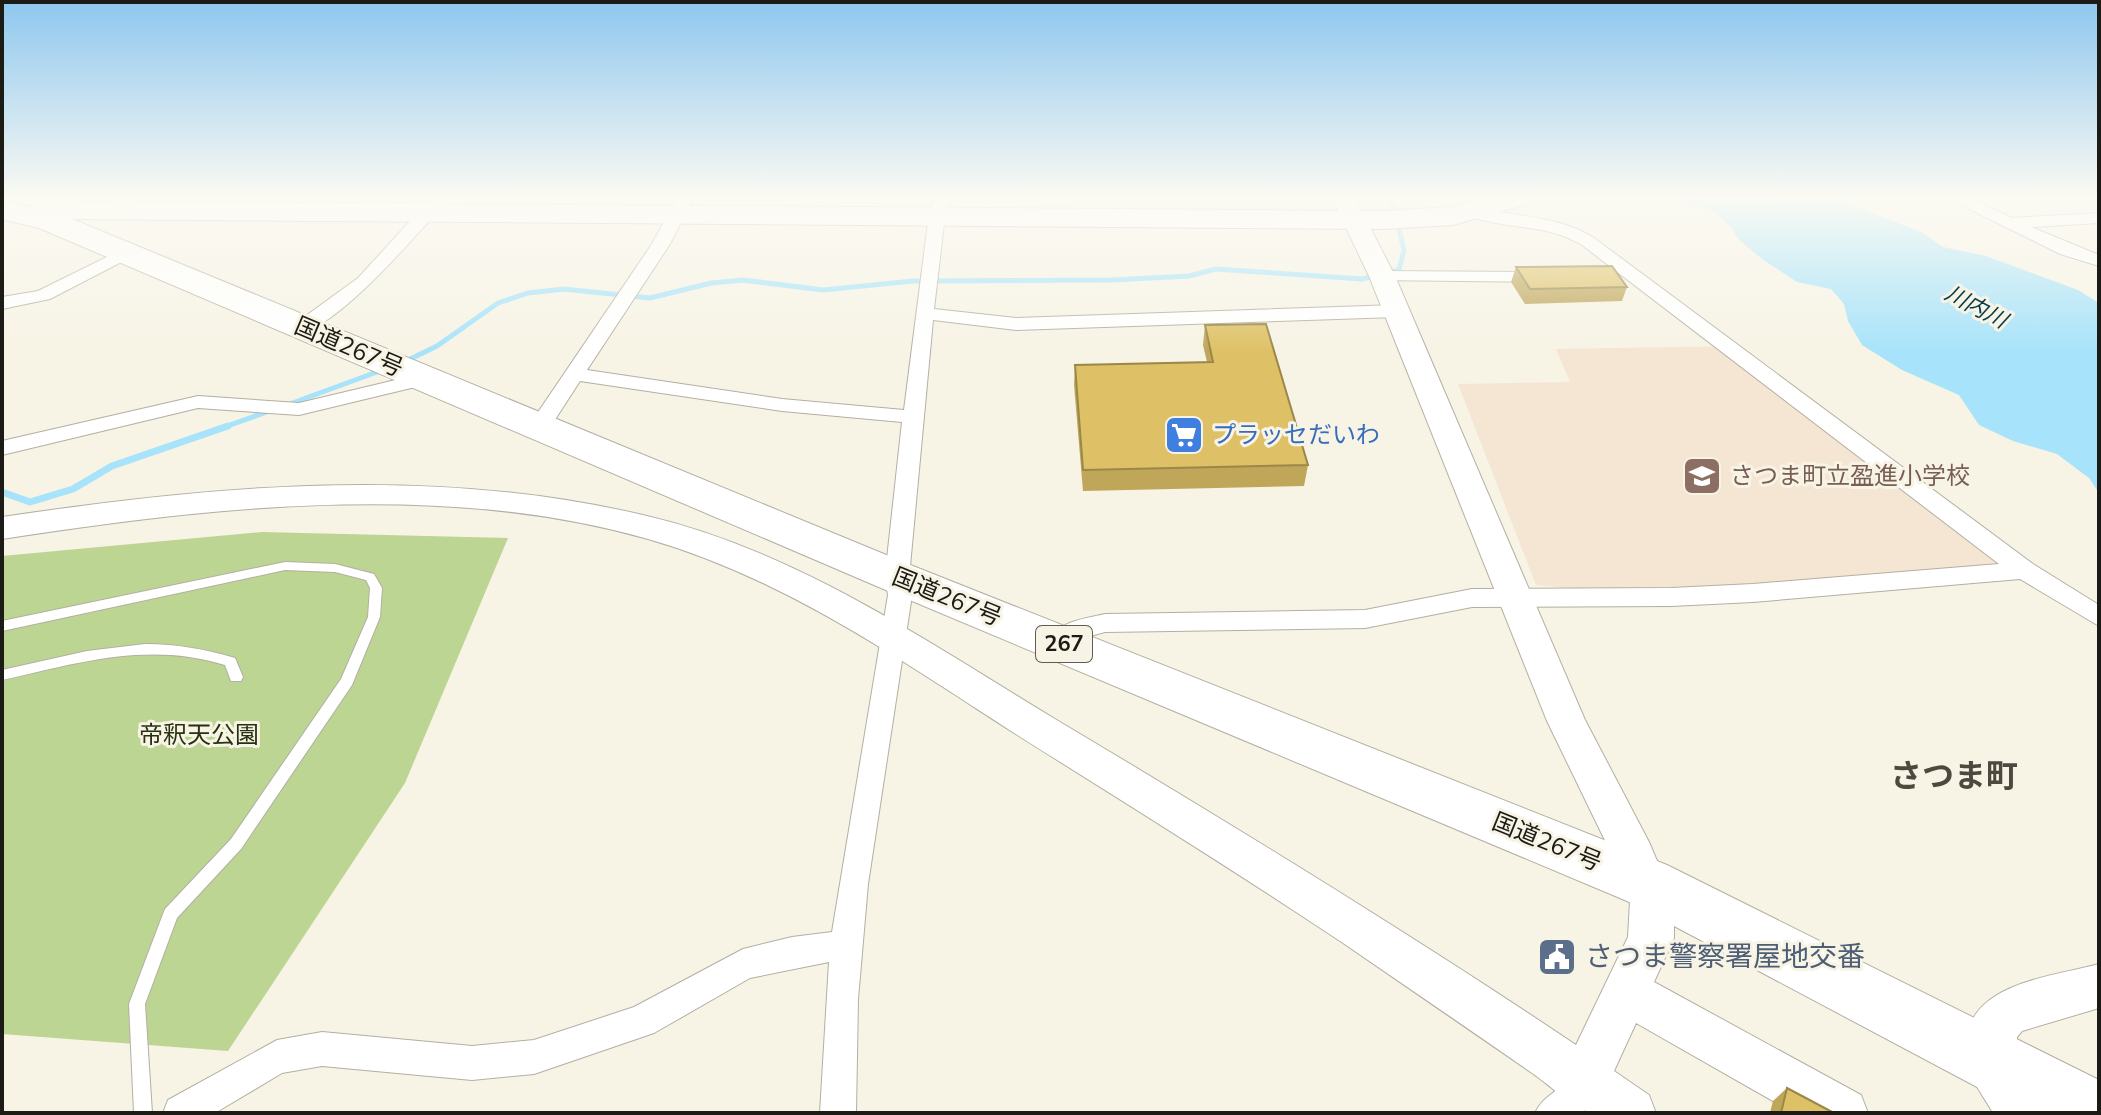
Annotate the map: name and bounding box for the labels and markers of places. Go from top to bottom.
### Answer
supermarket icon: プラッセだいわ [1163,414,1205,456]
place label: プラッセだいわ [1212,419,1380,451]
school or university icon: さつま町立盈進小学校 [1681,455,1723,497]
place label: さつま町立盈進小学校 [1730,460,1970,492]
public building icon: さつま警察署屋地交番 [1536,936,1578,978]
place label: さつま警察署屋地交番 [1585,938,1865,976]

